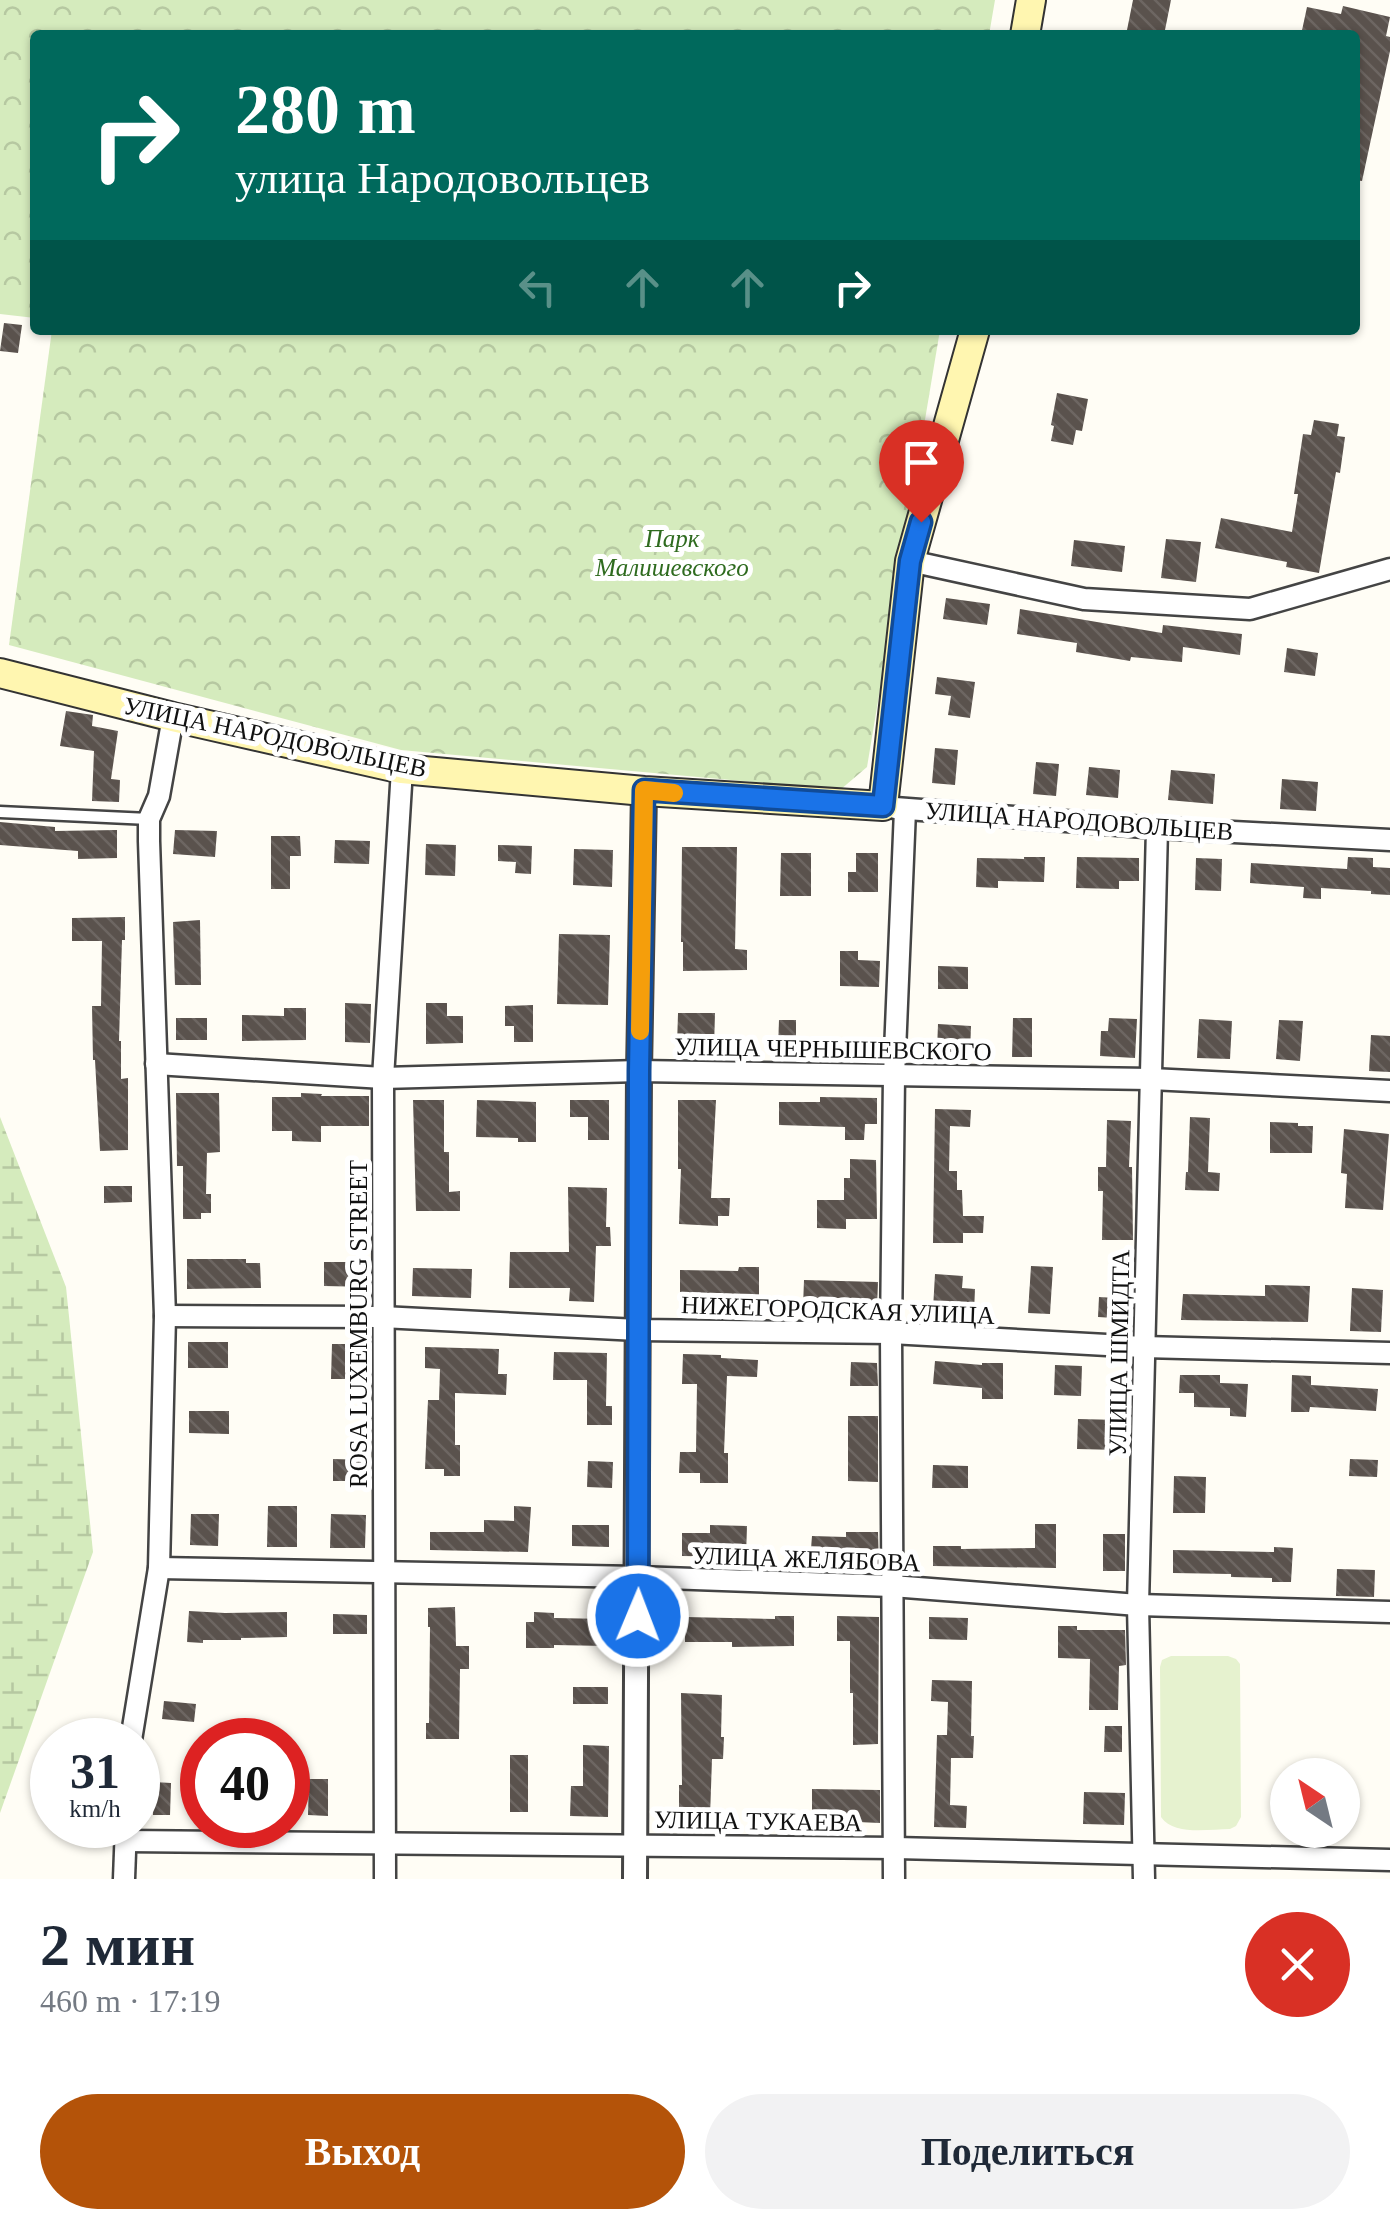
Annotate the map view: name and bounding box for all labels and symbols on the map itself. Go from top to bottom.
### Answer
pin [879,420,964,523]
park label: Парк Малишевского [594,525,749,581]
street label: УЛИЦА НАРОДОВОЛЬЦЕВ [121,692,429,782]
street label: УЛИЦА НАРОДОВОЛЬЦЕВ [924,797,1234,845]
street label: УЛИЦА ЧЕРНЫШЕВСКОГО [674,1033,992,1065]
street label: ROSA LUXEMBURG STREET [345,1160,372,1488]
street label: УЛИЦА ШМИДТА [1104,1249,1134,1457]
street label: НИЖЕГОРОДСКАЯ УЛИЦА [681,1291,995,1329]
street label: УЛИЦА ЖЕЛЯБОВА [691,1542,921,1576]
position arrow [586,1564,690,1668]
speed limit sign: 40 [180,1718,310,1848]
north arrow [1270,1758,1360,1848]
street label: УЛИЦА ТУКАЕВА [654,1806,862,1836]

